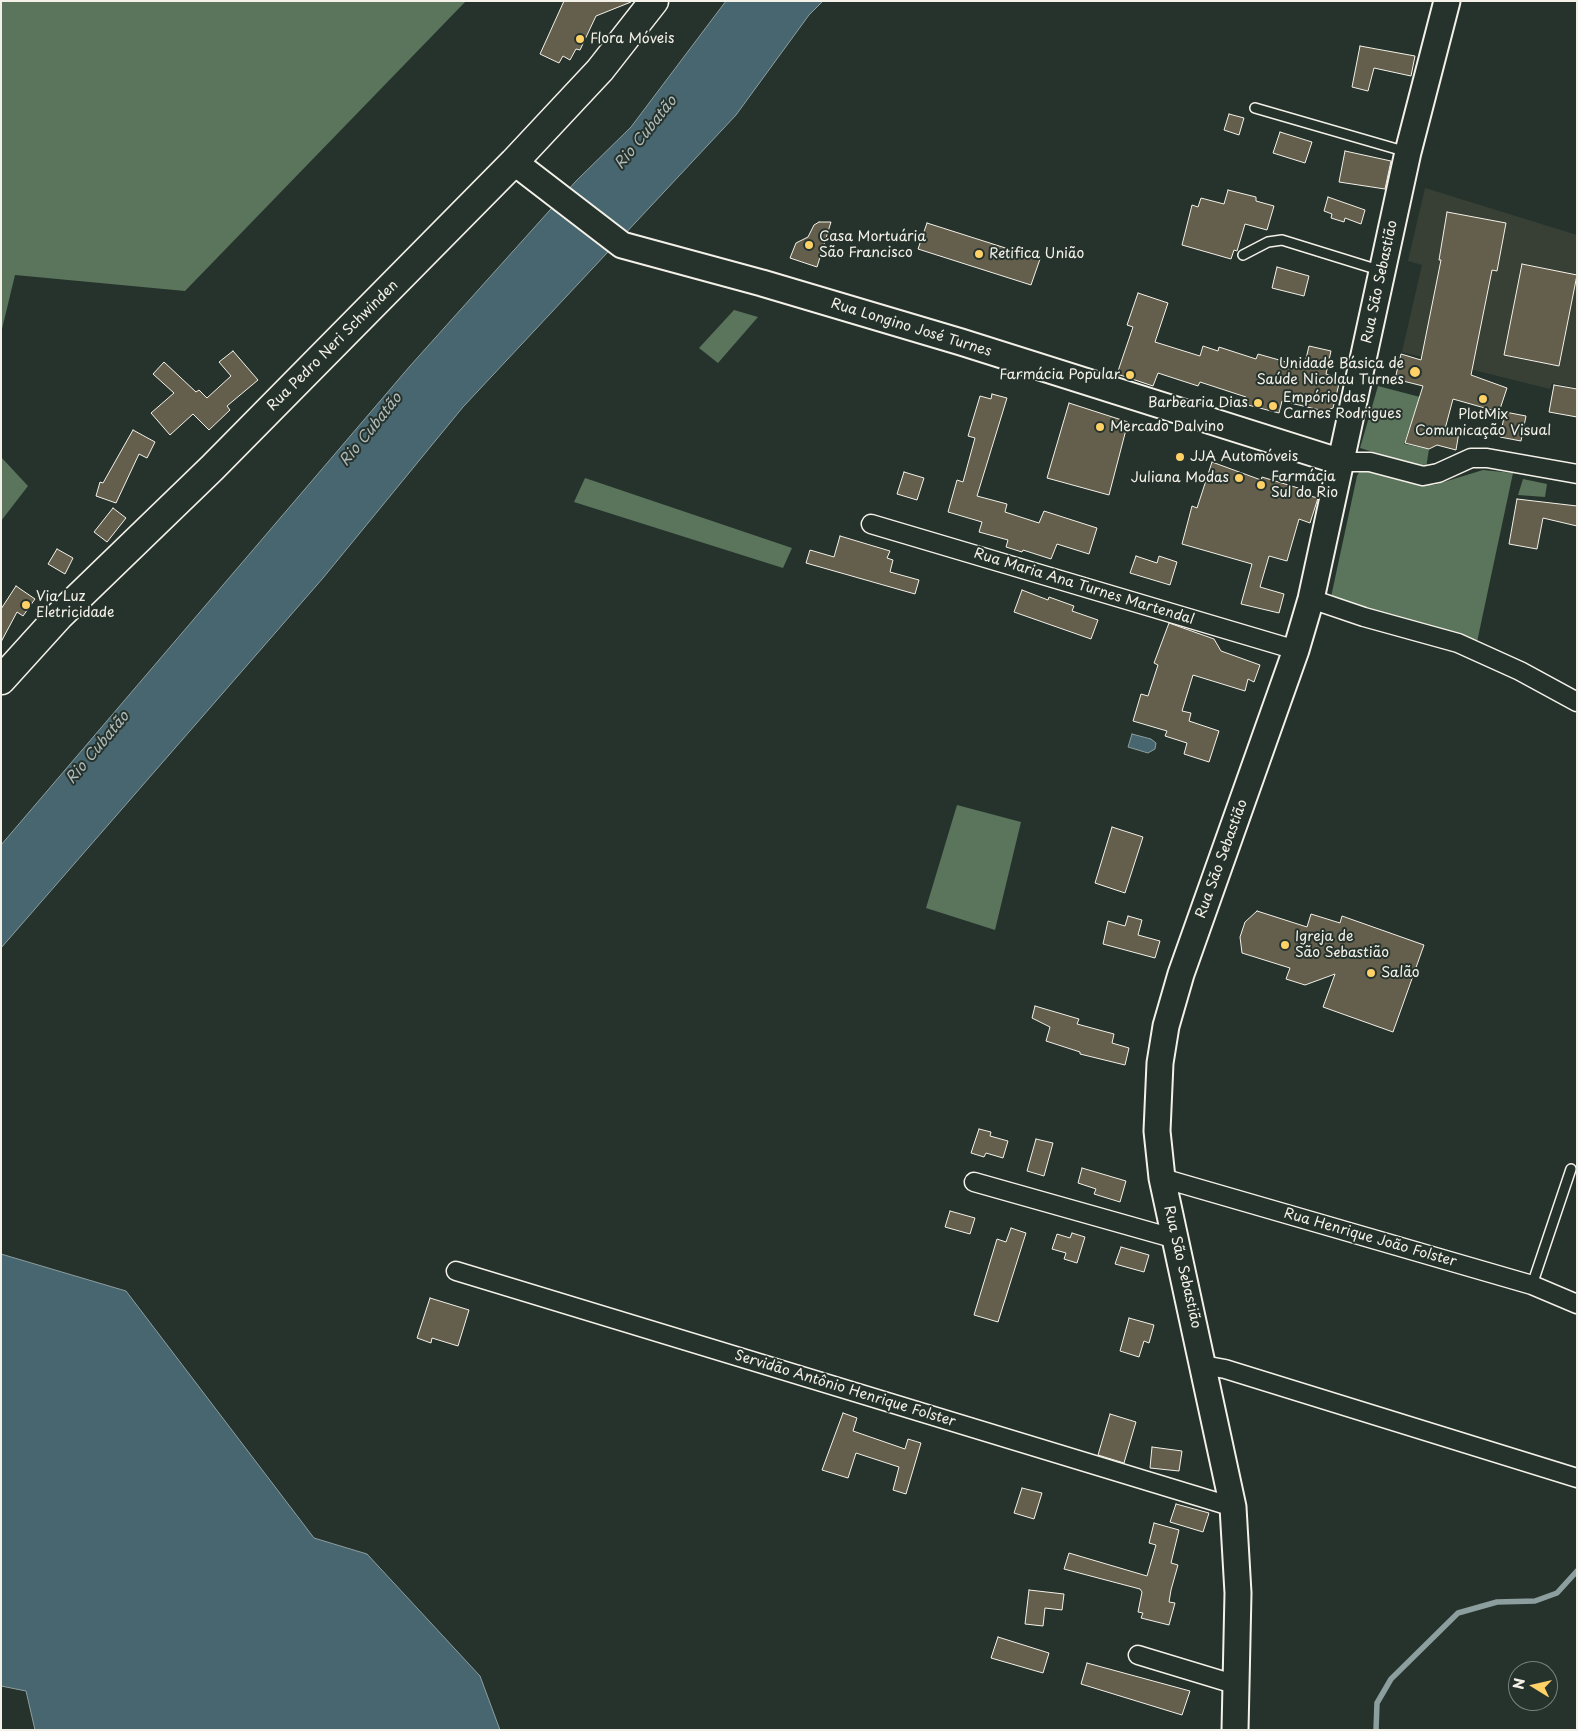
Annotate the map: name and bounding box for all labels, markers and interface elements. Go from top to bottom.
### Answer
place label: Flora Móveis [590,31,674,47]
marker: Flora Móveis [574,33,586,45]
water label: Rio Cubatão [611,93,681,173]
street label: Rua São Sebastião [1359,219,1401,345]
place label: Casa Mortuária São Francisco [819,229,926,262]
marker: Casa Mortuária São Francisco [803,239,815,251]
place label: Retifica União [989,246,1084,262]
marker: Retifica União [973,248,985,260]
street label: Rua Pedro Neri Schwinden [264,277,402,415]
street label: Rua Longino José Turnes [829,296,993,360]
place label: Unidade Básica de Saúde Nicolau Turnes [1256,356,1404,388]
marker: Unidade Básica de Saúde Nicolau Turnes [1408,365,1422,379]
place label: Farmácia Popular [999,367,1120,383]
marker: Farmácia Popular [1124,369,1136,381]
water label: Rio Cubatão [336,390,406,470]
place label: Empório das Carnes Rodrigues [1283,390,1401,422]
marker: PlotMix Comunicação Visual [1477,393,1489,405]
place label: Barbearia Dias [1148,395,1248,411]
marker: Barbearia Dias [1252,397,1264,409]
marker: Empório das Carnes Rodrigues [1267,400,1279,412]
place label: PlotMix Comunicação Visual [1415,407,1551,440]
place label: Mercado Dalvino [1110,419,1224,435]
marker: Mercado Dalvino [1094,421,1106,433]
place label: JJA Automóveis [1190,449,1298,465]
marker: JJA Automóveis [1174,451,1186,463]
place label: Farmácia Sul do Rio [1271,469,1338,502]
place label: Juliana Modas [1131,470,1229,486]
marker: Juliana Modas [1233,472,1245,484]
marker: Farmácia Sul do Rio [1255,479,1267,491]
street label: Rua Maria Ana Turnes Martendal [972,545,1196,629]
place label: Via Luz Eletricidade [36,589,114,622]
marker: Via Luz Eletricidade [20,599,32,611]
water label: Rio Cubatão [63,708,133,788]
street label: Rua São Sebastião [1193,797,1251,921]
place label: Igreja de São Sebastião [1295,929,1389,962]
marker: Igreja de São Sebastião [1279,939,1291,951]
place label: Salão [1381,965,1420,981]
marker: Salão [1365,967,1377,979]
street label: Rua São Sebastião [1160,1204,1204,1330]
street label: Rua Henrique João Folster [1282,1205,1458,1271]
street label: Servidão Antônio Henrique Folster [732,1347,958,1431]
north arrow [1508,1661,1558,1711]
text: N [1507,1677,1530,1691]

